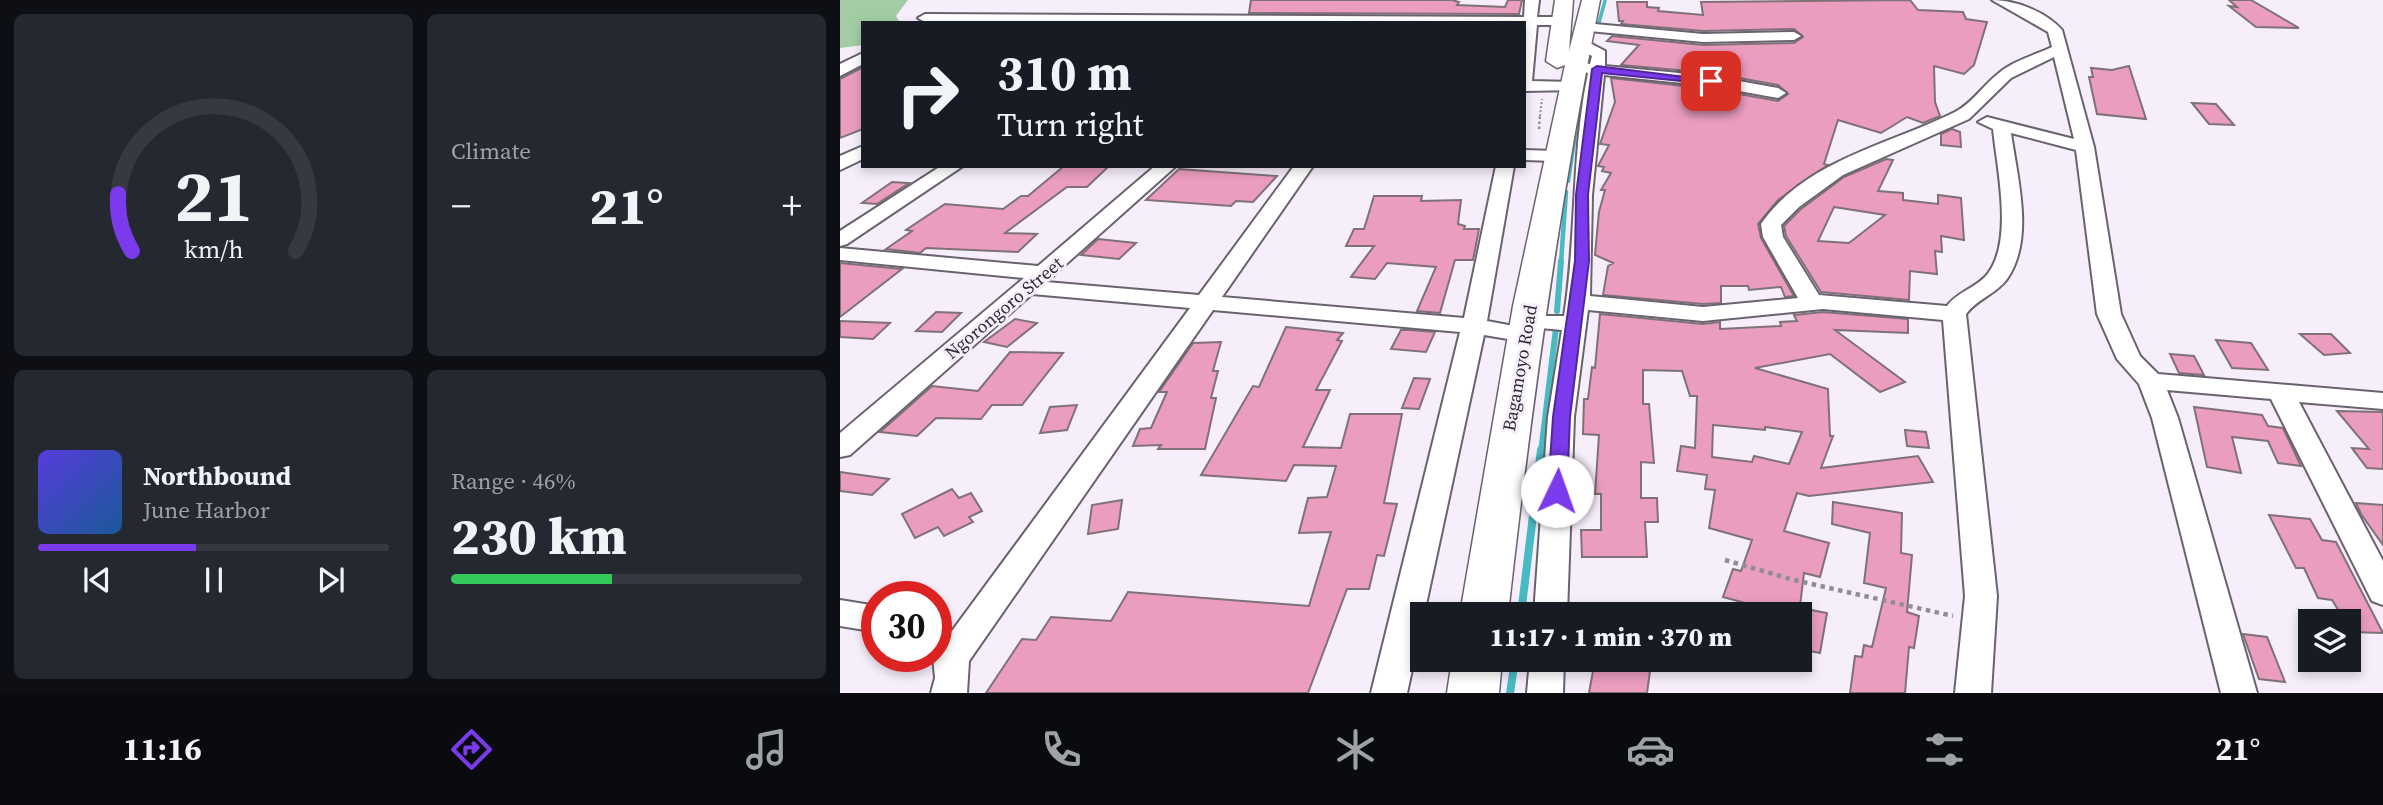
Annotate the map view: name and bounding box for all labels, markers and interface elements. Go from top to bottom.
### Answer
text: 310 m [997,39,1132,106]
icon: right [882,49,973,140]
pin [1681,51,1741,111]
icon: arrive [1692,62,1730,100]
text: Turn right [997,103,1143,147]
text: Climate [451,135,531,167]
text: 21 [174,146,253,245]
text: 21° [589,170,664,241]
text: − [451,180,471,232]
text: + [782,180,802,232]
text: km/h [184,232,243,266]
street label: Ngorongoro Street [939,251,1068,364]
street label: Bagamoyo Road [1496,303,1543,433]
position arrow [1520,454,1594,528]
text: Northbound [143,458,291,494]
text: Range · 46% [451,465,576,497]
text: June Harbor [143,494,270,526]
text: 230 km [451,500,627,571]
icon: previous [78,561,116,599]
icon: pause [195,561,233,599]
icon: next [312,561,350,599]
speed limit sign: 30 [861,581,952,672]
map controls [2298,609,2361,672]
button: layers [2298,609,2361,672]
text: 11:17 · 1 min · 370 m [1490,619,1732,655]
icon: directions [447,725,496,774]
icon: music [742,725,791,774]
icon: phone [1037,725,1086,774]
icon: climate [1331,725,1380,774]
icon: car [1626,725,1675,774]
icon: filters [1920,725,1969,774]
text: 11:16 [123,727,202,771]
text: 21° [2215,727,2260,771]

